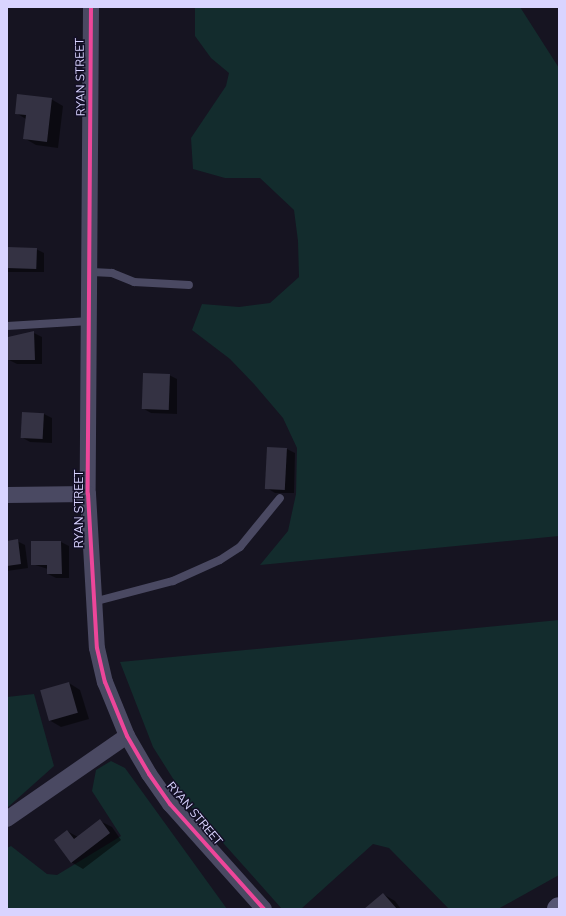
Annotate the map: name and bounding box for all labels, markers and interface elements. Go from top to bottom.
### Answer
street label: RYAN STREET [73,38,89,116]
street label: RYAN STREET [73,470,87,548]
street label: RYAN STREET [163,779,225,849]

